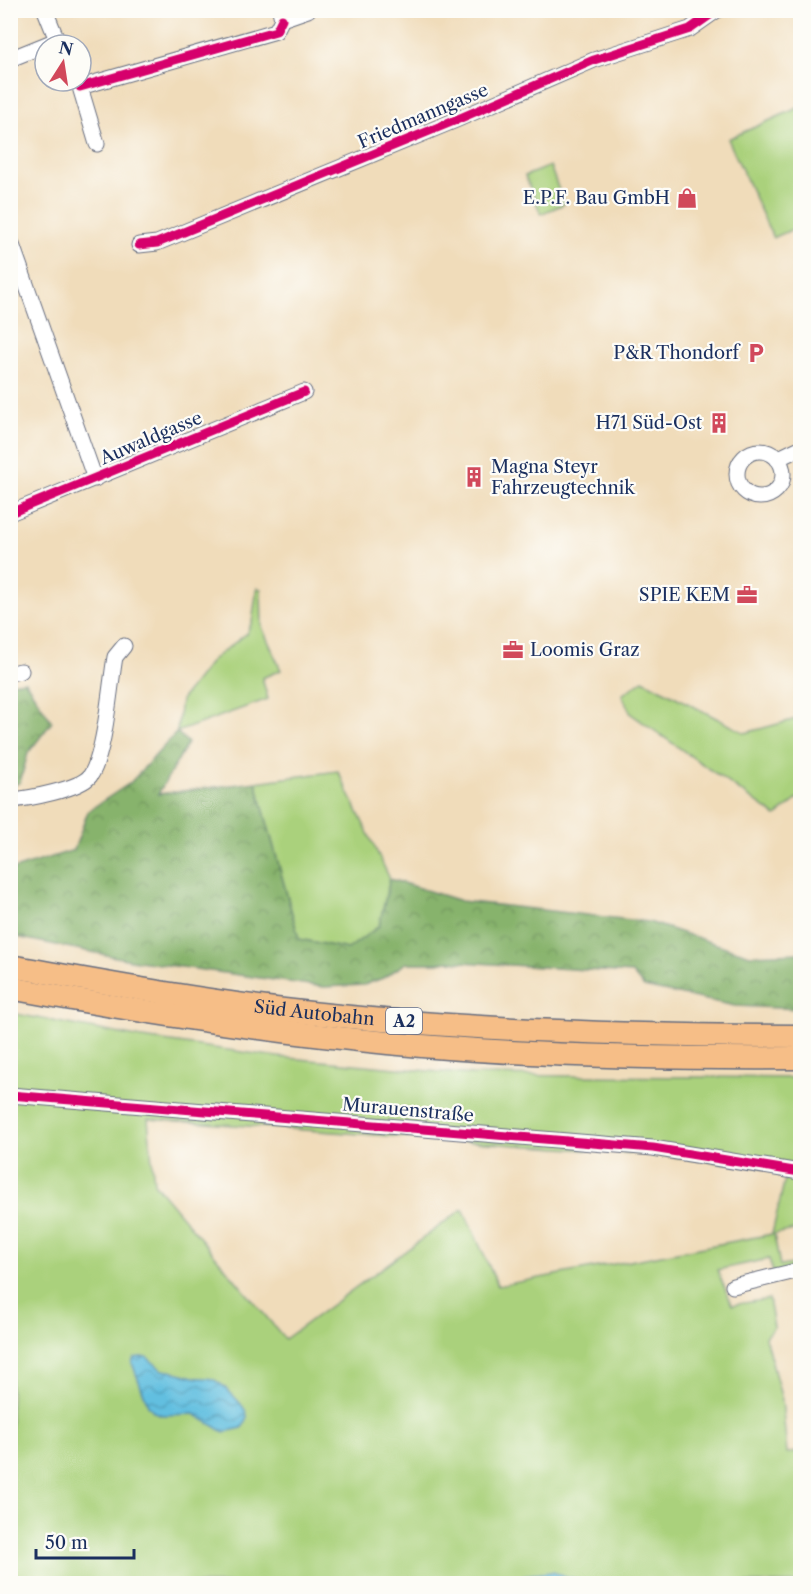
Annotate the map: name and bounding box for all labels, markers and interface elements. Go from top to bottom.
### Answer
north arrow [33,33,93,93]
text: N [57,37,75,60]
street label: Friedmanngasse [355,79,491,153]
shop icon: E.P.F. Bau GmbH [675,186,699,210]
place label: E.P.F. Bau GmbH [523,187,670,209]
parking icon: P&R Thondorf [744,341,768,365]
place label: P&R Thondorf [613,342,742,364]
street label: Auwaldgasse [96,407,205,470]
building icon: H71 Süd-Ost [707,411,731,435]
place label: H71 Süd-Ost [596,412,703,434]
place label: Magna Steyr Fahrzeugtechnik [491,456,636,499]
building icon: Magna Steyr Fahrzeugtechnik [462,465,486,489]
office icon: SPIE KEM [735,583,759,607]
place label: SPIE KEM [639,584,730,606]
office icon: Loomis Graz [501,638,525,662]
place label: Loomis Graz [530,639,640,661]
street label: Süd Autobahn [253,995,376,1030]
road number: A2 [386,1008,422,1034]
street label: Murauenstraße [341,1093,475,1127]
scale bar [36,1522,134,1560]
text: 50 m [45,1532,88,1554]

